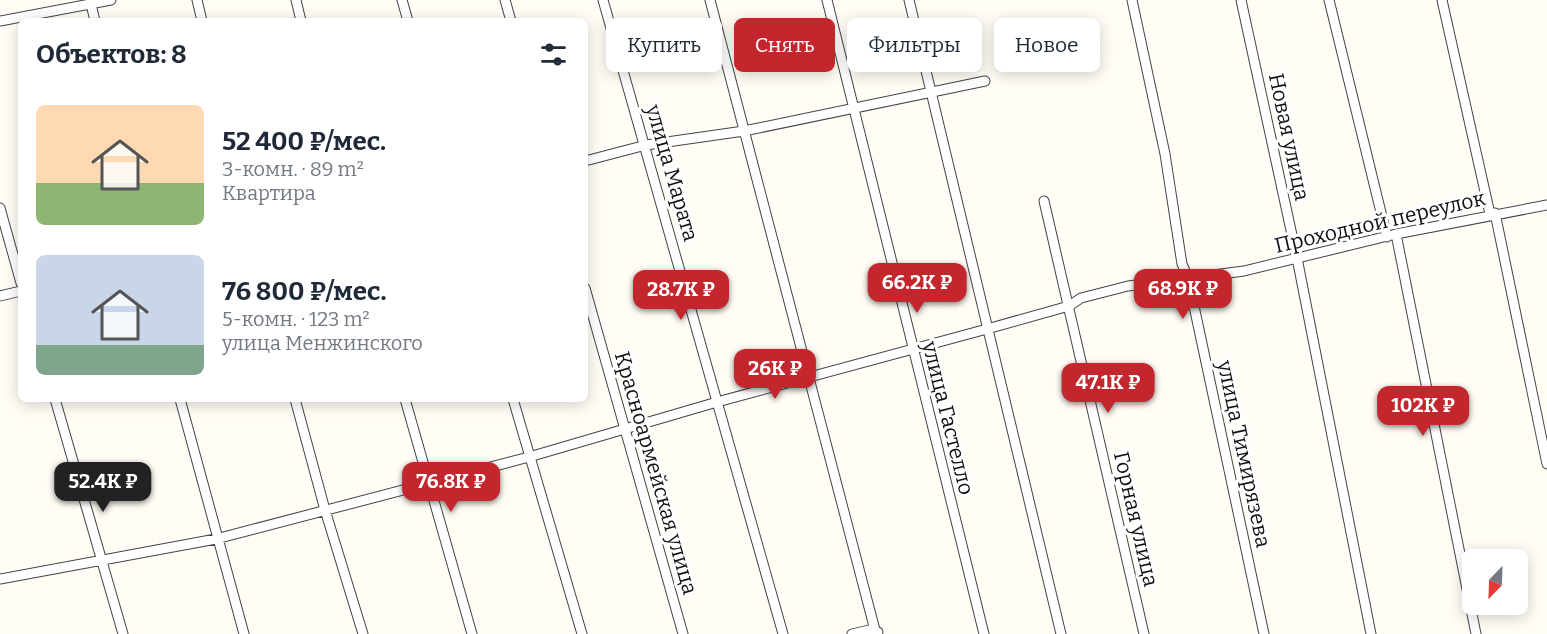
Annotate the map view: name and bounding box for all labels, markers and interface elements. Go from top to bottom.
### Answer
chip: Купить [606,18,722,72]
chip: Снять [734,18,835,72]
chip: Фильтры [847,18,982,72]
chip: Новое [994,18,1100,72]
icon: filters [537,38,570,71]
text: Объектов: 8 [36,39,187,70]
street label: Новая улица [1263,71,1315,204]
street label: улица Марата [640,101,704,245]
text: 52 400 ₽/мес. [222,126,386,157]
icon: home [84,129,156,201]
text: 3-комн. · 89 m² [222,157,364,181]
text: Квартира [222,181,316,205]
street label: Проходной переулок [1272,185,1489,259]
pin: 66.2K ₽ [862,263,972,314]
pin: 68.9K ₽ [1128,269,1238,320]
pin: 28.7K ₽ [626,270,736,321]
text: 66.2K ₽ [882,270,952,294]
text: 76 800 ₽/мес. [222,276,387,307]
text: 68.9K ₽ [1148,276,1218,300]
text: 28.7K ₽ [647,277,715,301]
icon: home [84,279,156,351]
text: 5-комн. · 123 m² [222,307,370,331]
text: улица Менжинского [222,331,423,355]
street label: улица Гастелло [916,338,980,497]
street label: Красноармейская улица [609,348,703,598]
pin: 26K ₽ [733,349,817,400]
text: 26K ₽ [748,356,802,380]
street label: улица Тимирязева [1211,357,1277,550]
pin: 47.1K ₽ [1053,363,1163,414]
text: 47.1K ₽ [1076,370,1140,394]
pin: 102K ₽ [1374,386,1472,437]
text: 102K ₽ [1391,393,1455,417]
street label: Горная улица [1108,449,1164,590]
pin: 52.4K ₽ [48,462,158,513]
pin: 76.8K ₽ [396,462,506,513]
text: 52.4K ₽ [68,469,138,493]
text: 76.8K ₽ [416,469,486,493]
north arrow [1462,549,1528,615]
map controls [1462,549,1528,615]

